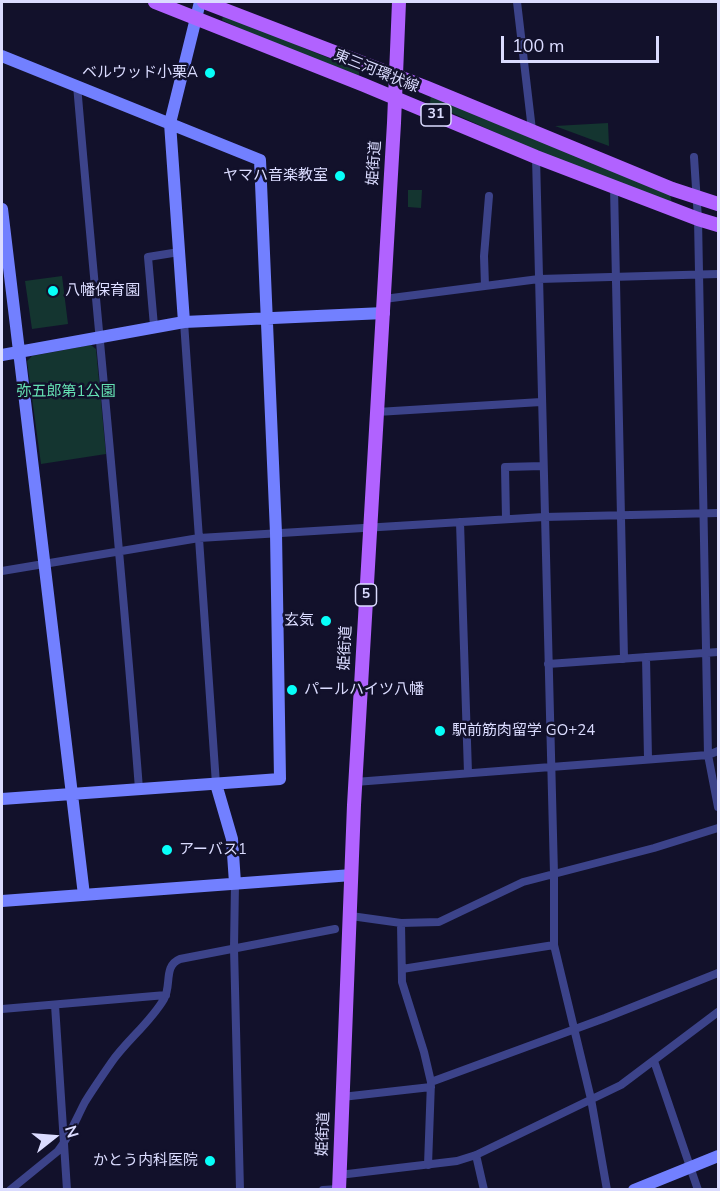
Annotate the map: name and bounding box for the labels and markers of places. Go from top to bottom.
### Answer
place label: ベルウッド小栗A [82,64,198,82]
marker: ベルウッド小栗A [203,66,217,80]
place label: ヤマハ音楽教室 [223,167,328,185]
marker: ヤマハ音楽教室 [333,169,347,183]
place label: 八幡保育園 [65,282,140,300]
marker: 八幡保育園 [46,284,60,298]
place label: 玄気 [284,612,314,630]
marker: 玄気 [319,614,333,628]
place label: パールハイツ八幡 [304,681,424,699]
marker: パールハイツ八幡 [285,683,299,697]
place label: 駅前筋肉留学 GO+24 [452,722,595,740]
marker: 駅前筋肉留学 GO+24 [433,724,447,738]
place label: アーバス1 [179,841,247,859]
marker: アーバス1 [160,843,174,857]
place label: かとう内科医院 [93,1152,198,1170]
marker: かとう内科医院 [203,1154,217,1168]

